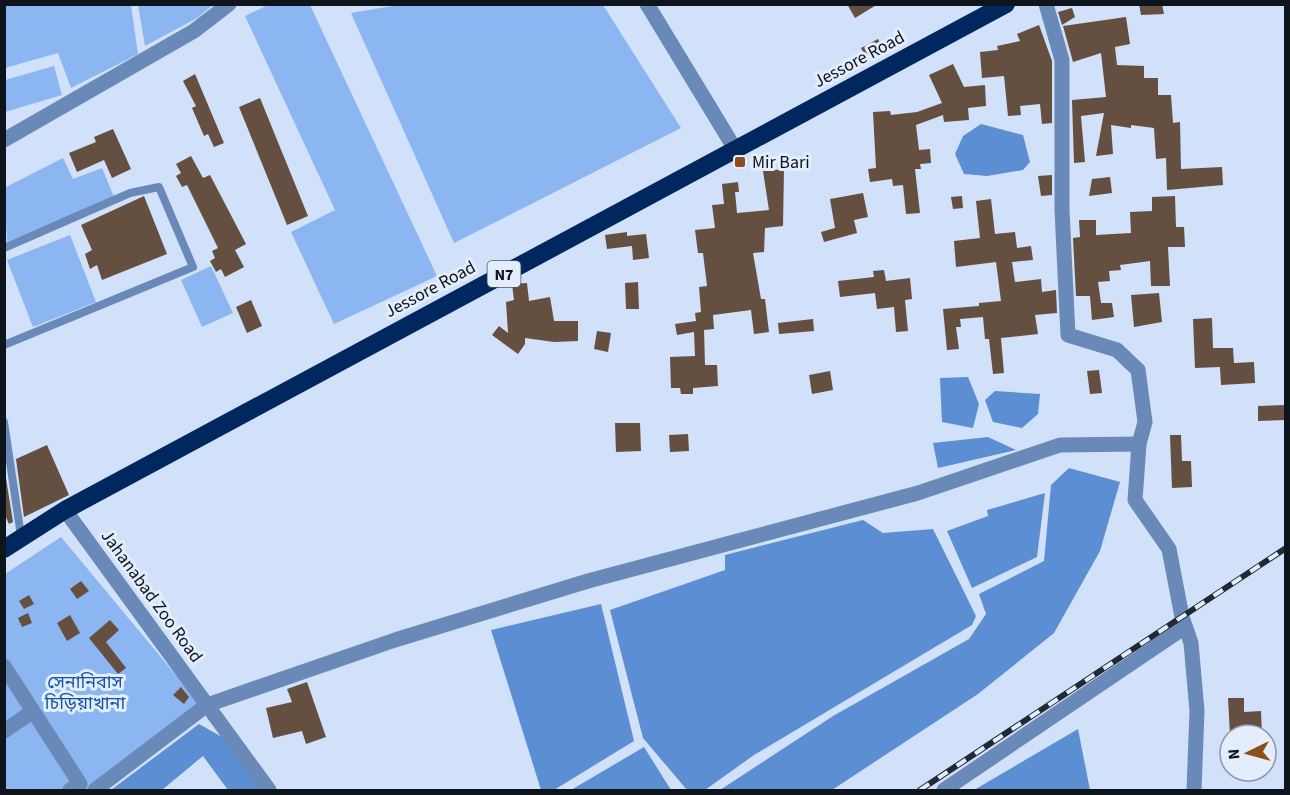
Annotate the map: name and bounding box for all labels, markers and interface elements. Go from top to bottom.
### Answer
street label: Jessore Road [809,25,909,94]
place label: Mir Bari [752,150,810,175]
marker: Mir Bari [733,155,747,169]
street label: Jessore Road [380,255,480,324]
road number: N7 [488,261,520,287]
street label: Jahanabad Zoo Road [95,525,208,668]
park label: সেনানিবাস চিড়িয়াখানা [44,670,125,716]
north arrow [1218,723,1278,783]
text: N [1223,748,1245,760]

